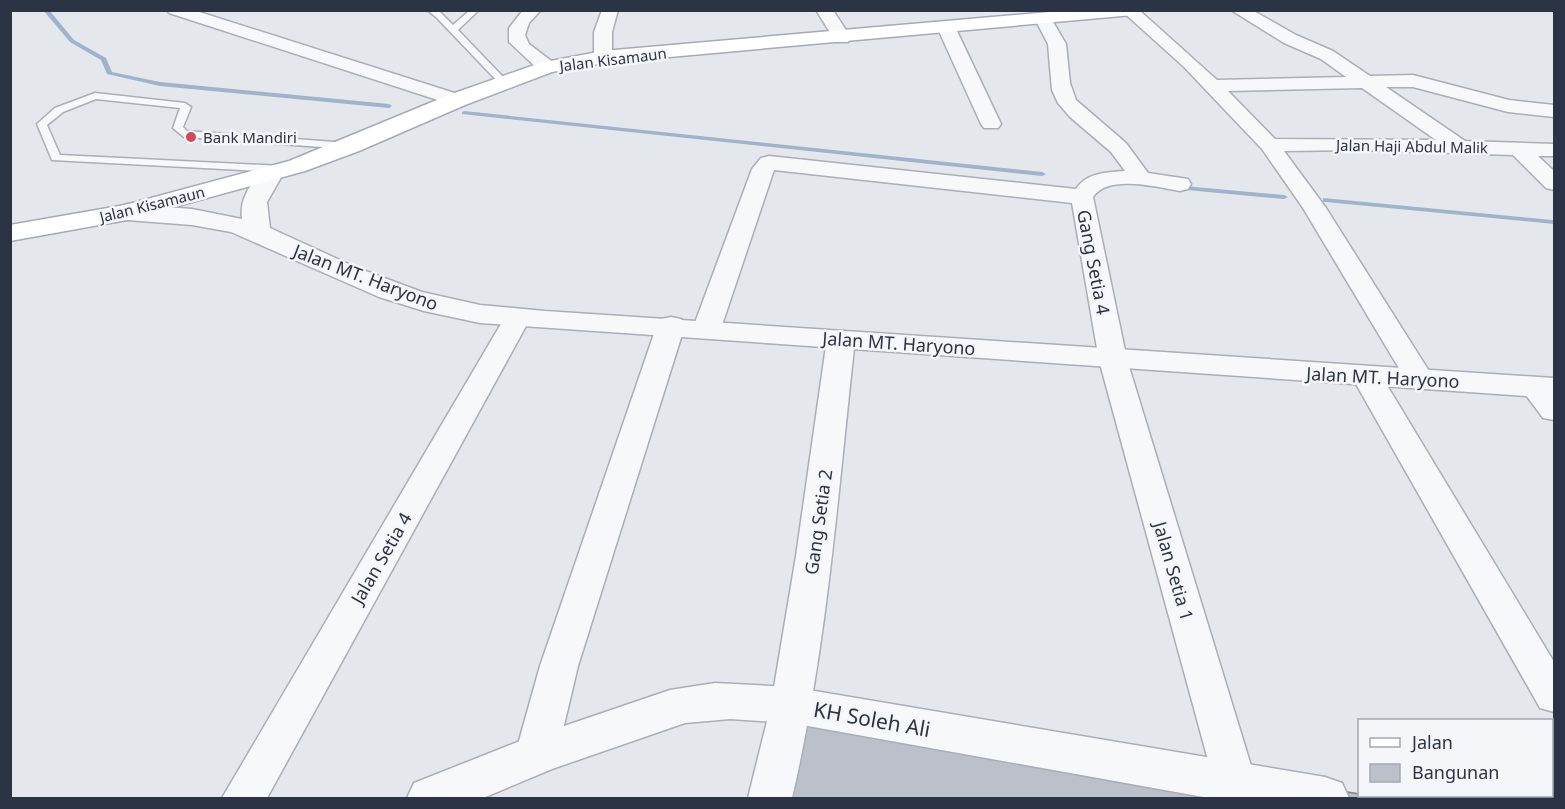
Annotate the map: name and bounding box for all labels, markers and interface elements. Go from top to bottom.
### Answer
street label: Jalan Kisamaun [556,43,668,76]
place label: Bank Mandiri [203,127,297,147]
marker: Bank Mandiri [184,130,198,144]
street label: Jalan Haji Abdul Malik [1334,135,1488,157]
street label: Jalan Kisamaun [95,181,207,227]
street label: Gang Setia 4 [1072,208,1116,316]
street label: Jalan MT. Haryono [288,238,442,316]
street label: Jalan MT. Haryono [820,326,976,360]
street label: Jalan MT. Haryono [1304,361,1460,393]
street label: Gang Setia 2 [799,468,837,576]
street label: Jalan Setia 4 [344,508,417,610]
street label: Jalan Setia 1 [1148,517,1200,623]
street label: KH Soleh Ali [811,695,933,743]
legend [1358,719,1553,797]
text: Jalan [1410,730,1453,754]
text: Bangunan [1412,760,1499,784]

